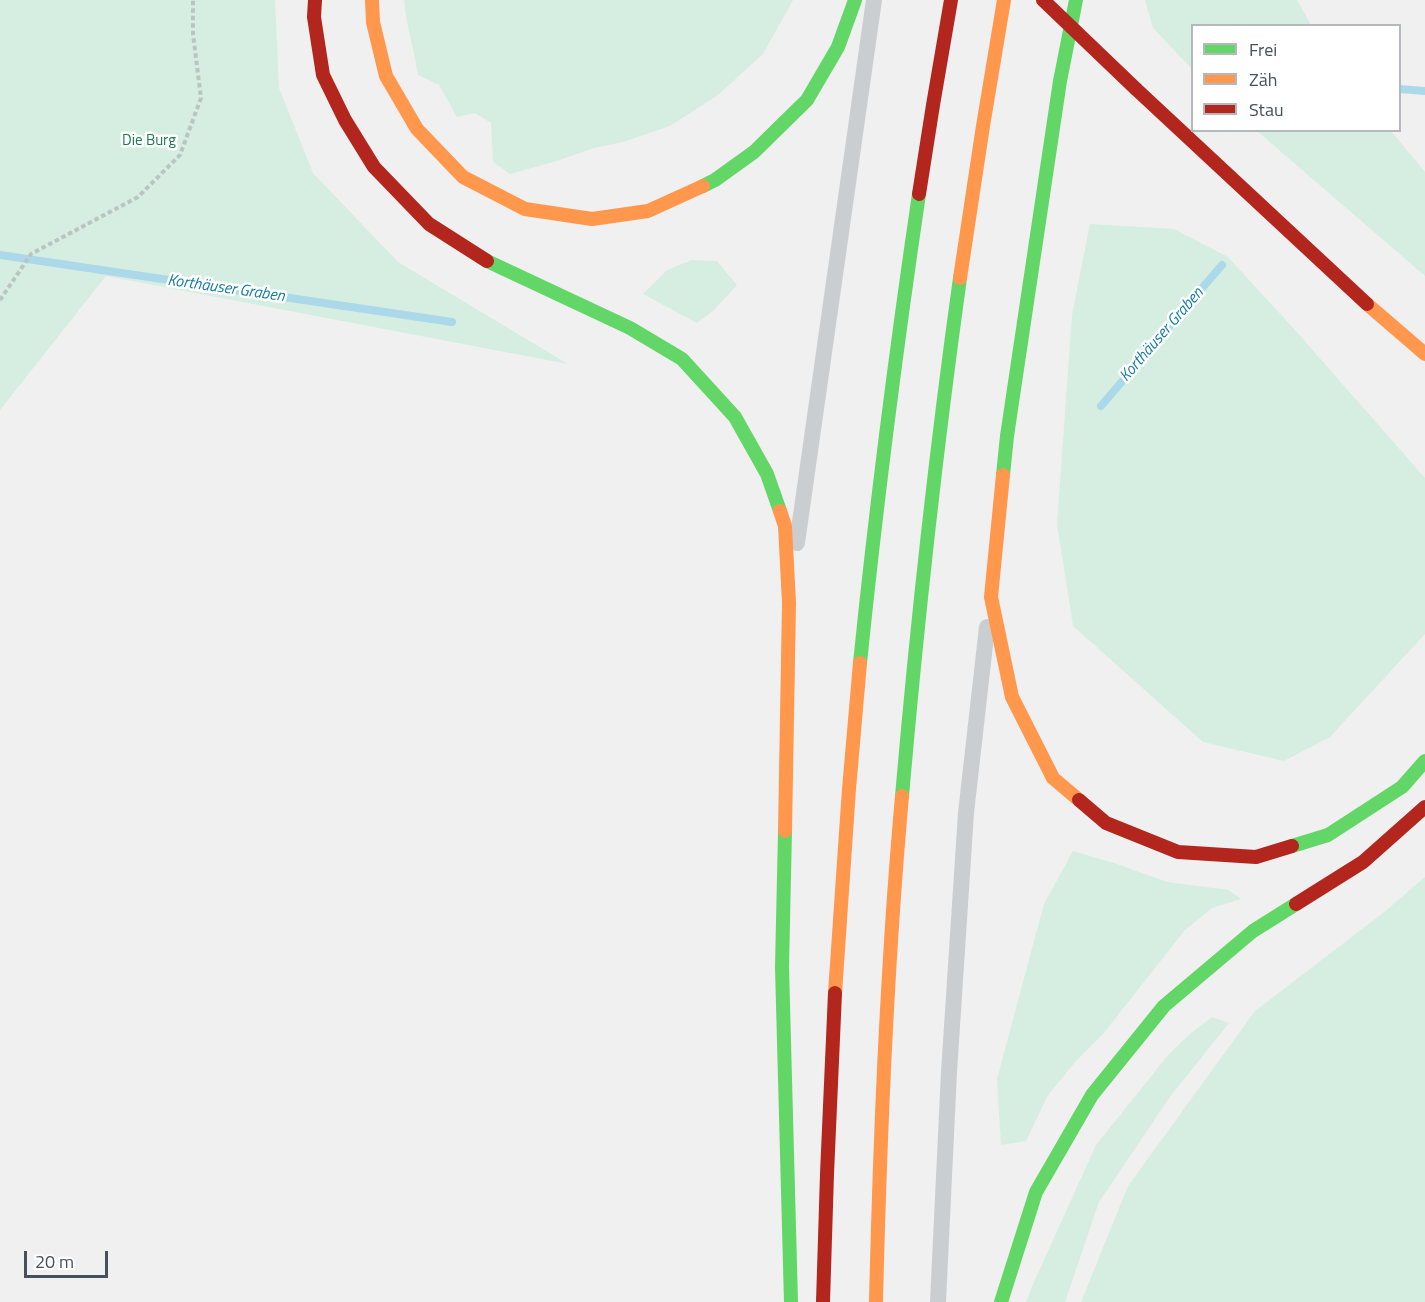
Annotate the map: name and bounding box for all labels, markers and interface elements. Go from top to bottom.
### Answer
legend [1191,24,1401,132]
text: Frei [1249,36,1277,63]
text: Zäh [1249,66,1277,93]
text: Stau [1249,96,1284,123]
park label: Die Burg [122,132,176,150]
water label: Korthäuser Graben [166,271,286,307]
water label: Korthäuser Graben [1116,284,1208,386]
scale bar [27,1239,111,1277]
text: 20 m [35,1248,74,1275]

